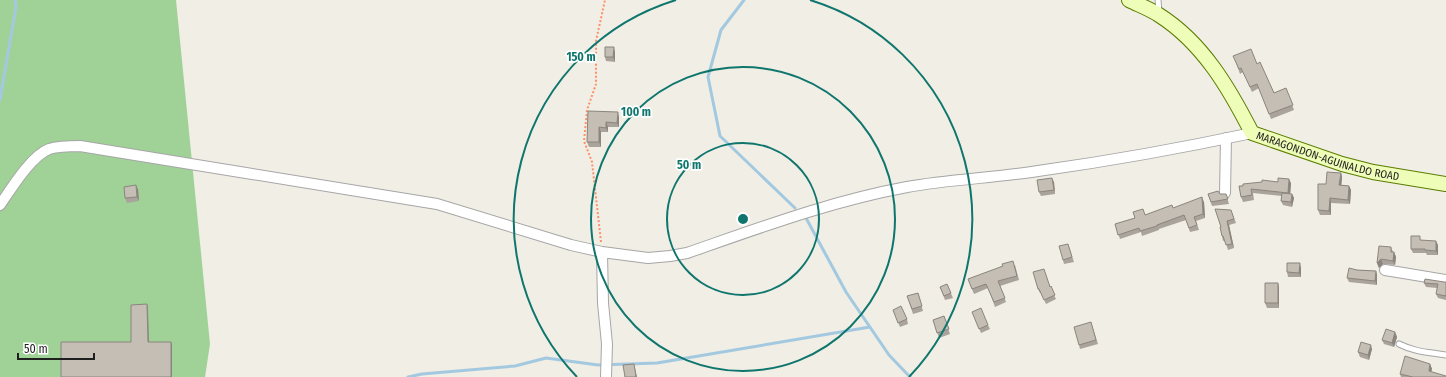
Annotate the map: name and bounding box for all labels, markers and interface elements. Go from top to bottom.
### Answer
text: 150 m [566,50,596,64]
text: 100 m [621,105,651,119]
street label: MARAGONDON-AGUINALDO ROAD [1254,129,1400,183]
text: 50 m [677,158,701,172]
centre of rings [736,212,750,226]
scale bar [18,335,94,361]
text: 50 m [24,342,48,356]

